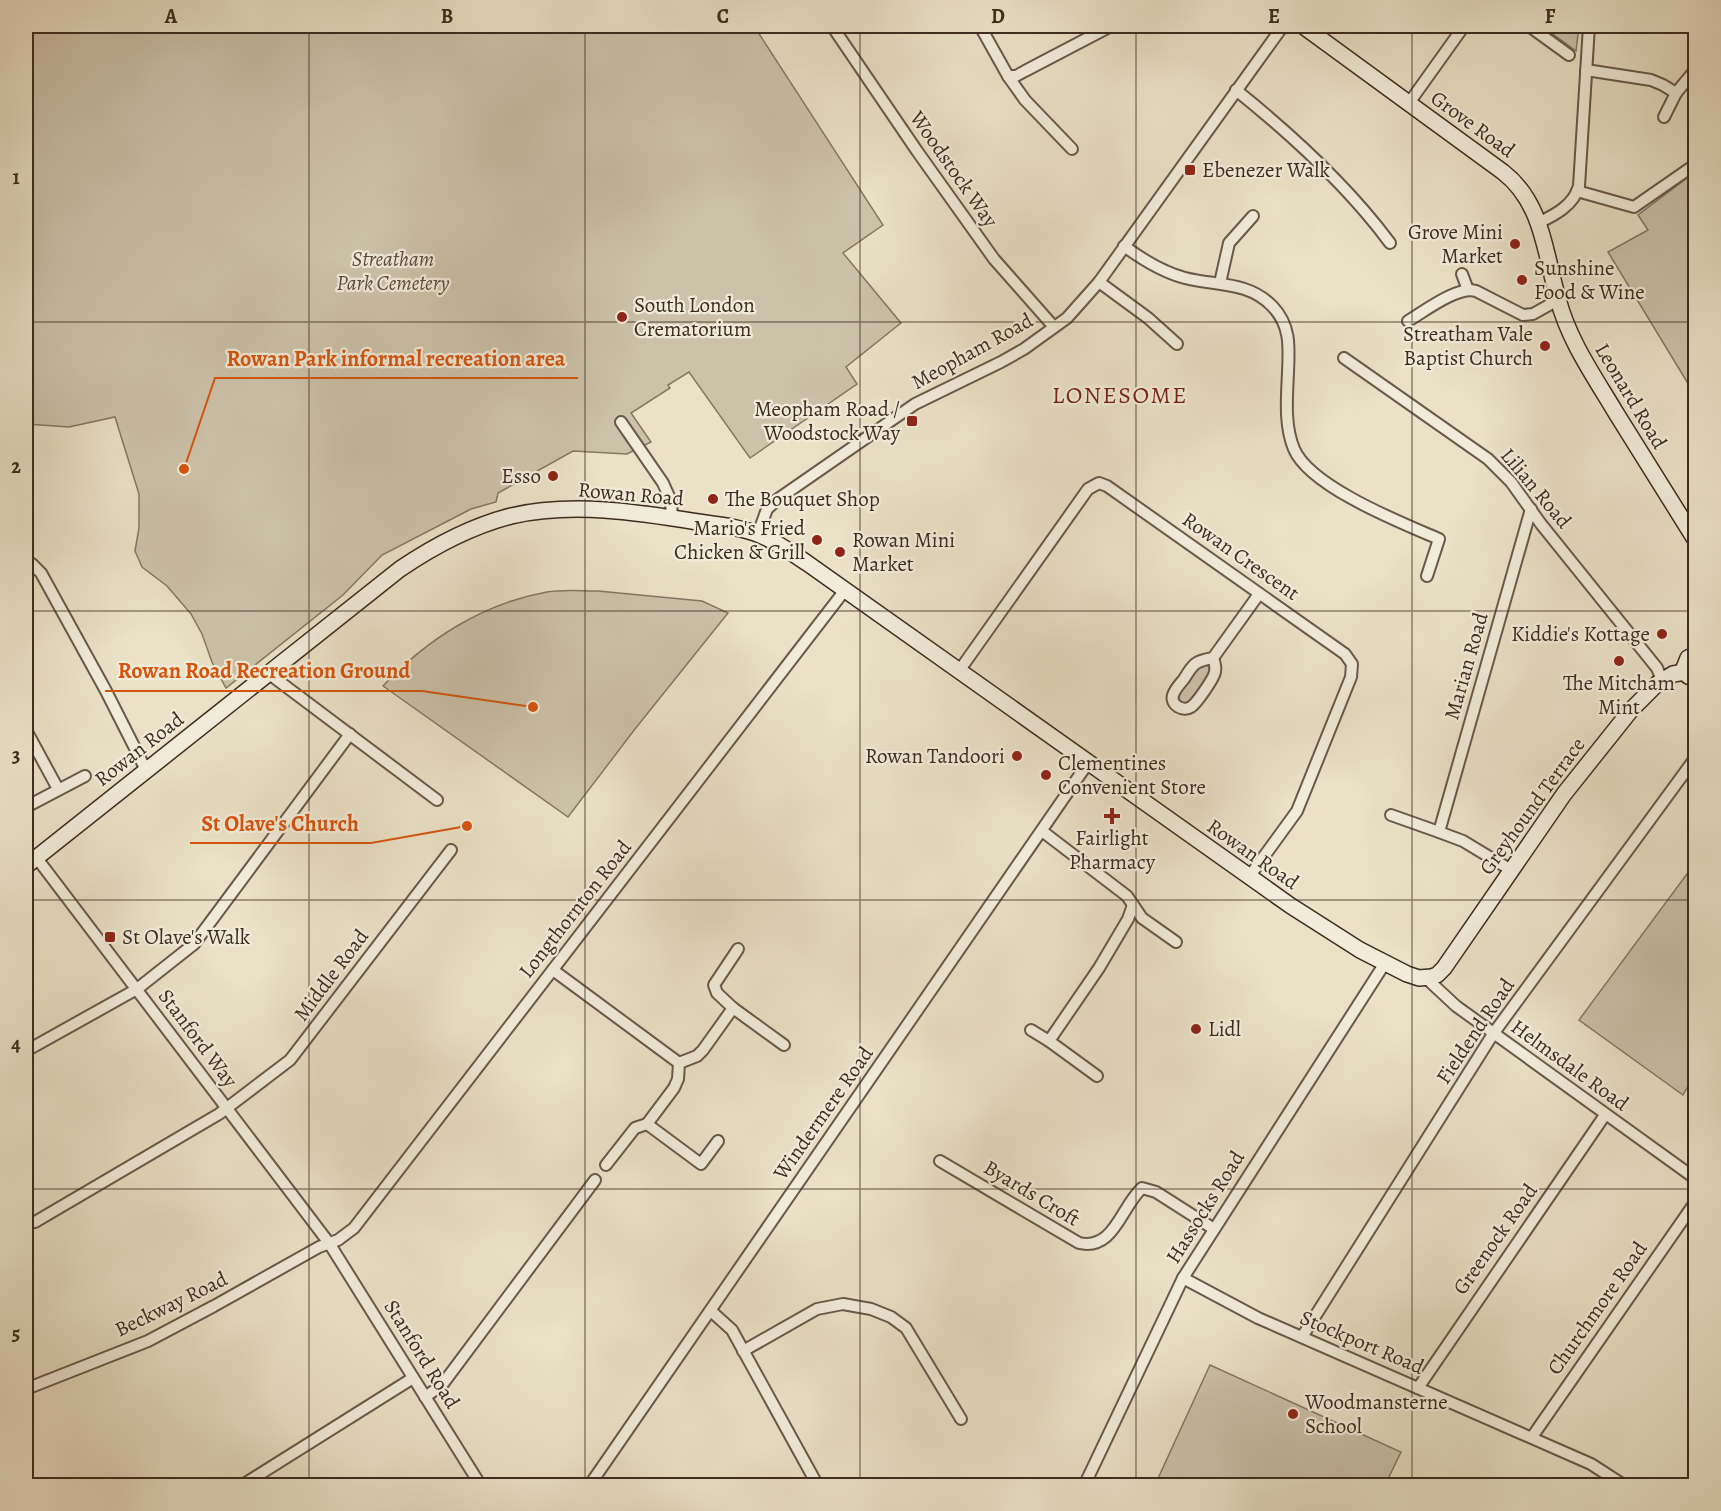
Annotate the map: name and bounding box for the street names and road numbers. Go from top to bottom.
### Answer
street label: Grove Road [1425,84,1521,165]
street label: Woodstock Way [903,104,1005,233]
street label: Meopham Road [906,306,1038,396]
street label: Leonard Road [1588,338,1674,455]
street label: Lilian Road [1494,442,1578,535]
street label: Rowan Road [577,475,686,513]
street label: Rowan Crescent [1177,505,1305,607]
street label: Marian Road [1437,608,1495,723]
street label: Rowan Road [89,705,190,793]
street label: Greyhound Terrace [1473,732,1591,880]
street label: Rowan Road [1202,812,1305,896]
street label: Longthornton Road [512,834,638,984]
street label: Middle Road [287,923,375,1027]
street label: Fieldend Road [1429,972,1521,1089]
street label: Stanford Way [152,983,245,1093]
street label: Helmsdale Road [1505,1013,1635,1118]
street label: Windermere Road [766,1040,880,1186]
street label: Hassocks Road [1159,1145,1251,1269]
street label: Byards Croft [979,1153,1085,1233]
street label: Greenock Road [1446,1177,1544,1300]
street label: Churchmore Road [1541,1235,1654,1380]
street label: Beckway Road [110,1264,233,1343]
street label: Stanford Road [377,1294,467,1414]
street label: Stockport Road [1296,1303,1429,1381]

